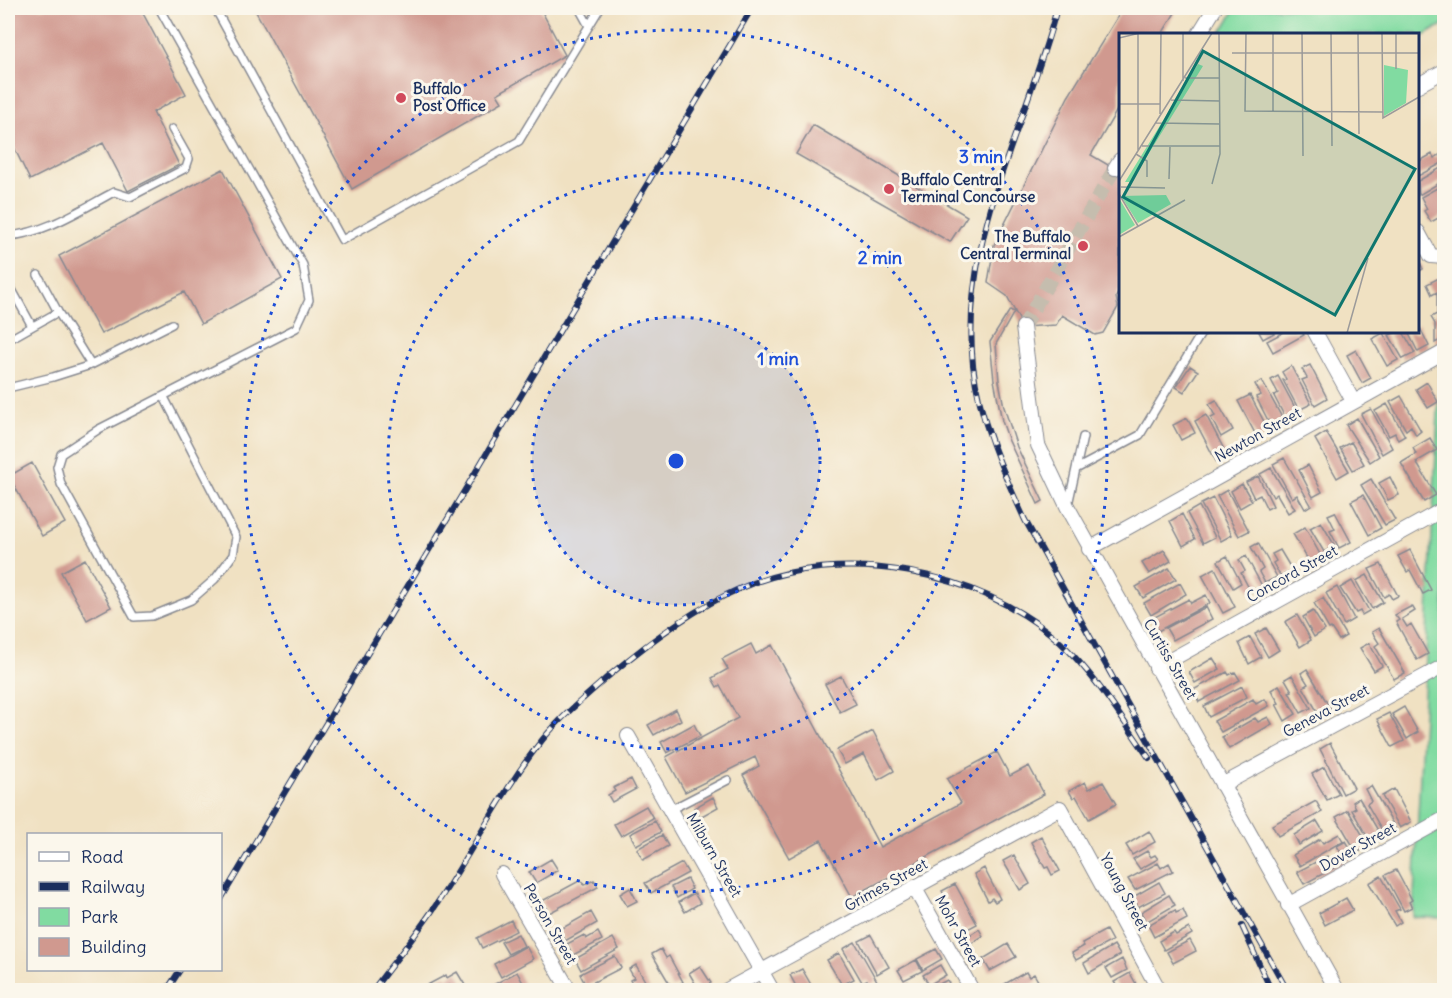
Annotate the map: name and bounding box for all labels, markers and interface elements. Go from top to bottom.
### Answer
inset map [1119,33,1419,333]
place label: Buffalo Post Office [413,79,486,115]
marker: Buffalo Post Office [394,91,408,105]
text: 3 min [959,145,1004,168]
place label: Buffalo Central Terminal Concourse [901,170,1035,206]
marker: Buffalo Central Terminal Concourse [882,182,896,196]
place label: The Buffalo Central Terminal [960,227,1072,263]
marker: The Buffalo Central Terminal [1076,239,1090,253]
text: 2 min [858,246,903,269]
text: 1 min [757,347,799,370]
street label: Newton Street [1211,403,1304,466]
centre of rings [666,451,686,471]
street label: Concord Street [1243,541,1341,606]
street label: Curtiss Street [1140,615,1201,703]
street label: Geneva Street [1279,680,1372,741]
street label: Milburn Street [683,809,746,900]
street label: Dover Street [1316,818,1399,875]
legend [27,833,222,971]
text: Road [81,845,124,868]
street label: Young Street [1096,850,1153,934]
street label: Grimes Street [841,854,931,915]
text: Railway [81,875,145,898]
street label: Person Street [520,880,581,968]
street label: Mohr Street [931,892,986,970]
text: Park [81,905,118,928]
text: Building [81,935,146,958]

